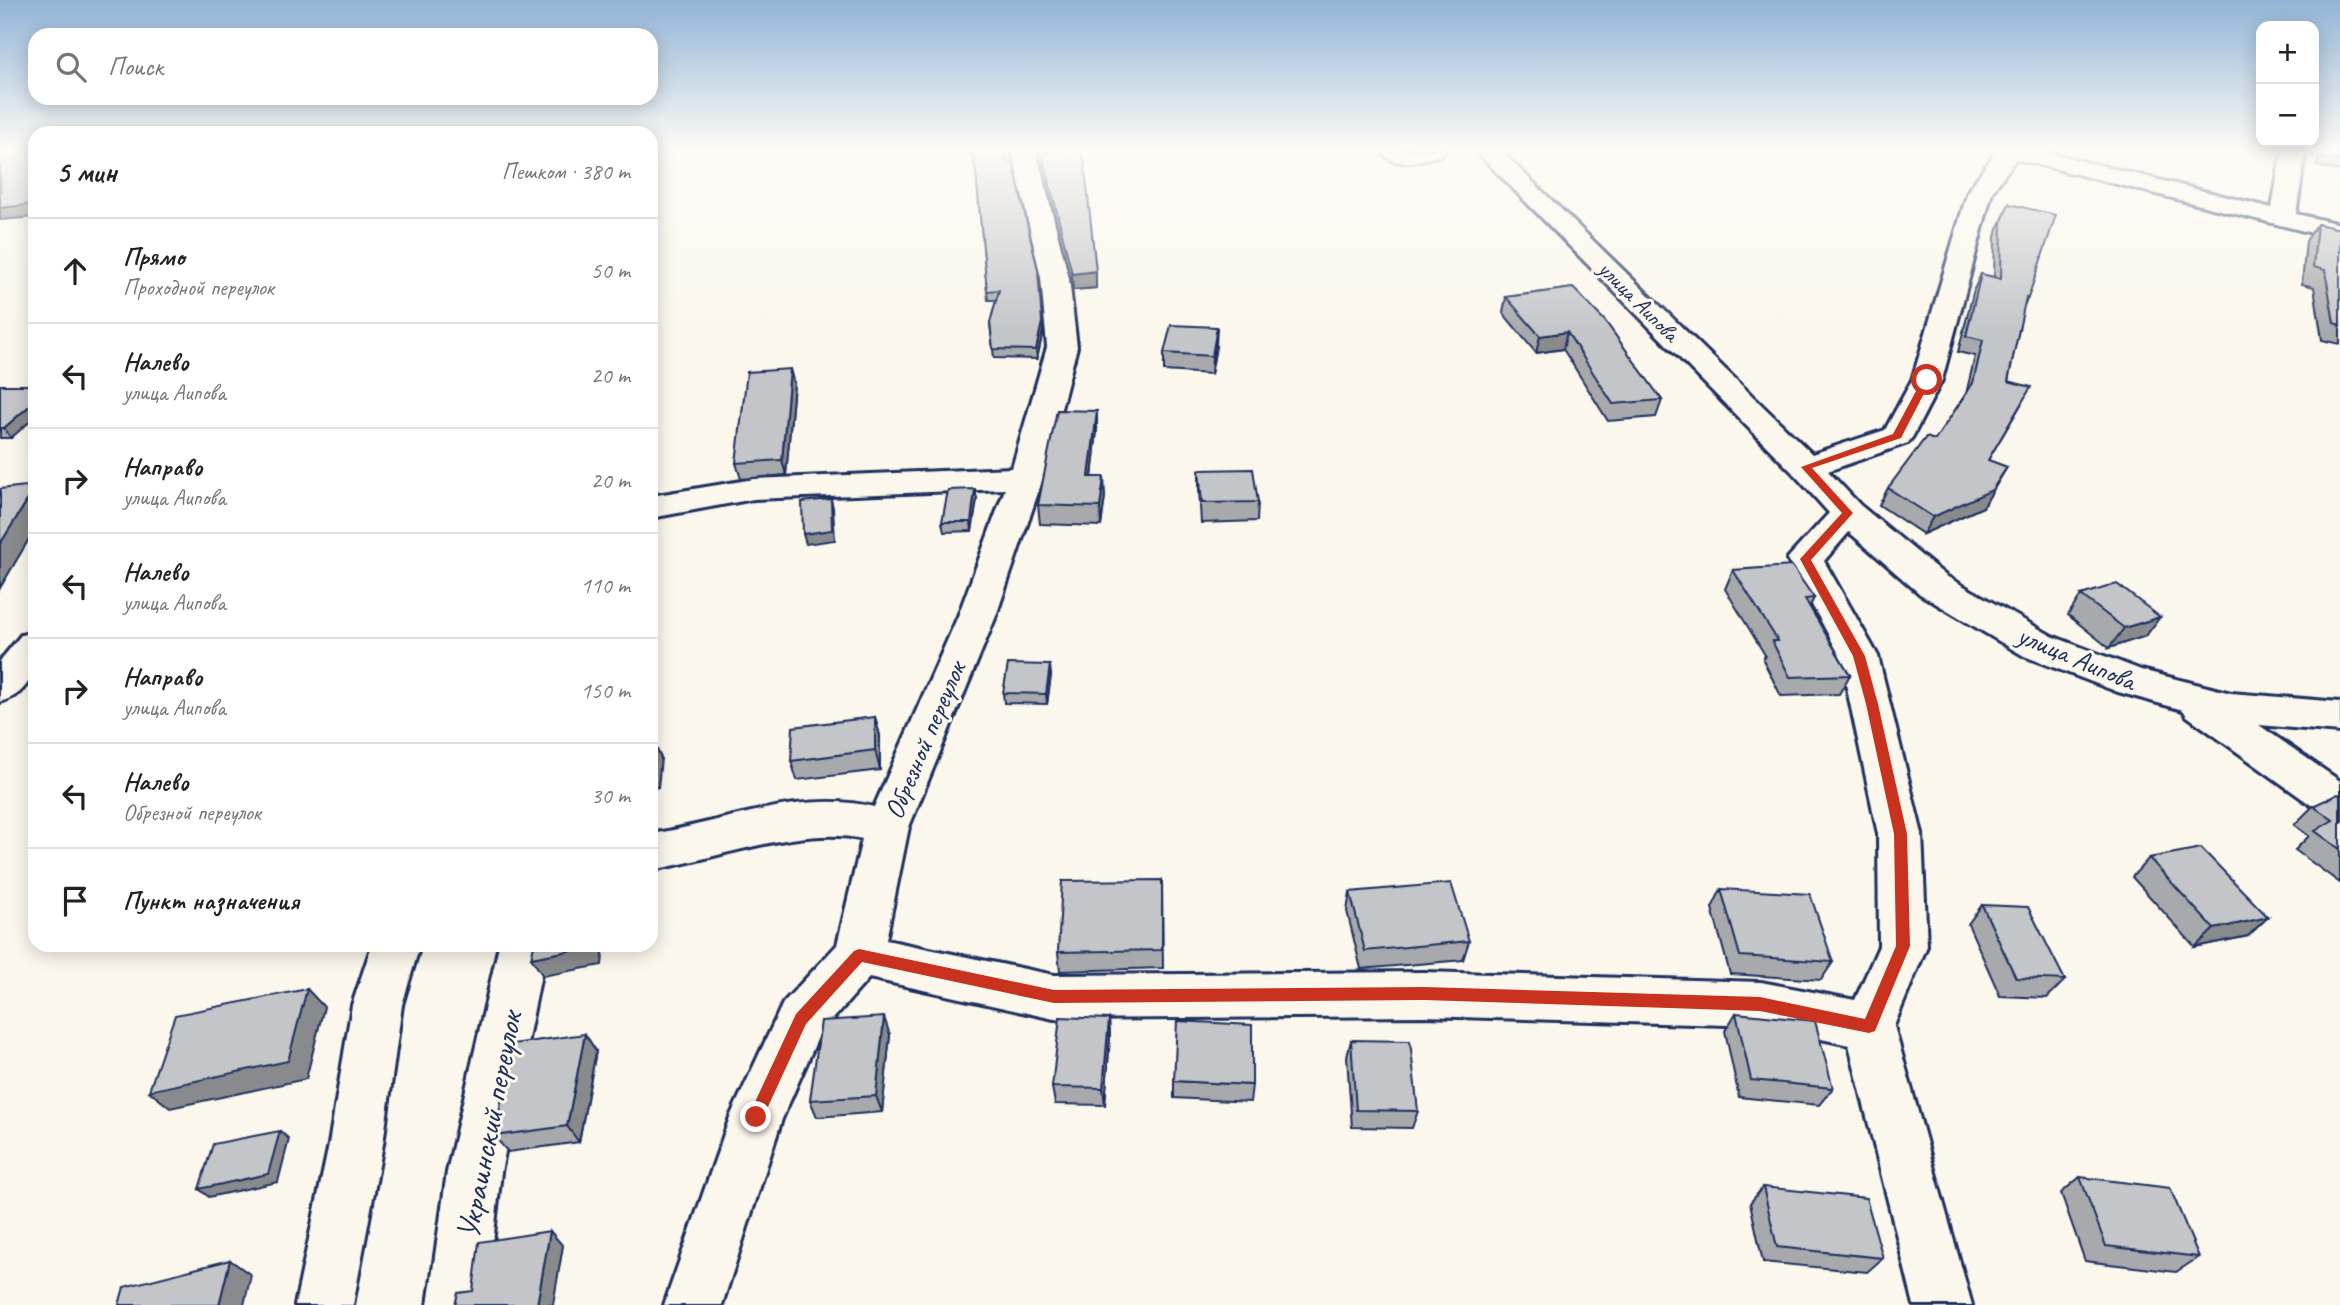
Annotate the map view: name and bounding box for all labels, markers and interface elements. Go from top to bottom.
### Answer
map controls [2256,21,2319,147]
button: + [2256,21,2319,84]
search box [28,28,658,105]
icon: search [52,48,90,86]
text: Поиск [108,50,163,83]
button: − [2256,84,2319,147]
text: 5 мин [56,153,117,191]
text: Пешком · 380 m [502,157,630,186]
text: Прямо [123,240,185,273]
icon: ahead [56,252,94,290]
street label: улица Аипова [1591,253,1687,350]
text: 50 m [591,256,630,285]
text: Проходной переулок [123,273,274,302]
text: Налево [123,345,189,378]
icon: left [56,357,94,395]
text: 20 m [591,361,630,390]
route start [1911,364,1942,395]
text: улица Аипова [123,378,226,407]
text: Направо [123,450,202,483]
icon: right [56,462,94,500]
text: 20 m [591,466,630,495]
text: улица Аипова [123,483,226,512]
text: Налево [123,555,189,588]
icon: left [56,567,94,605]
text: 110 m [581,571,630,600]
text: улица Аипова [123,588,226,617]
street label: улица Аипова [2011,616,2143,699]
street label: Обрезной переулок [876,654,974,824]
text: Направо [123,660,202,693]
icon: right [56,672,94,710]
text: 150 m [581,676,630,705]
text: улица Аипова [123,693,226,722]
text: Налево [123,765,189,798]
icon: left [56,777,94,815]
text: 30 m [591,781,630,810]
text: Обрезной переулок [123,798,261,827]
icon: arrive [56,882,94,920]
text: Пункт назначения [123,884,299,917]
street label: Украинский переулок [446,1005,532,1242]
route end [740,1101,771,1132]

